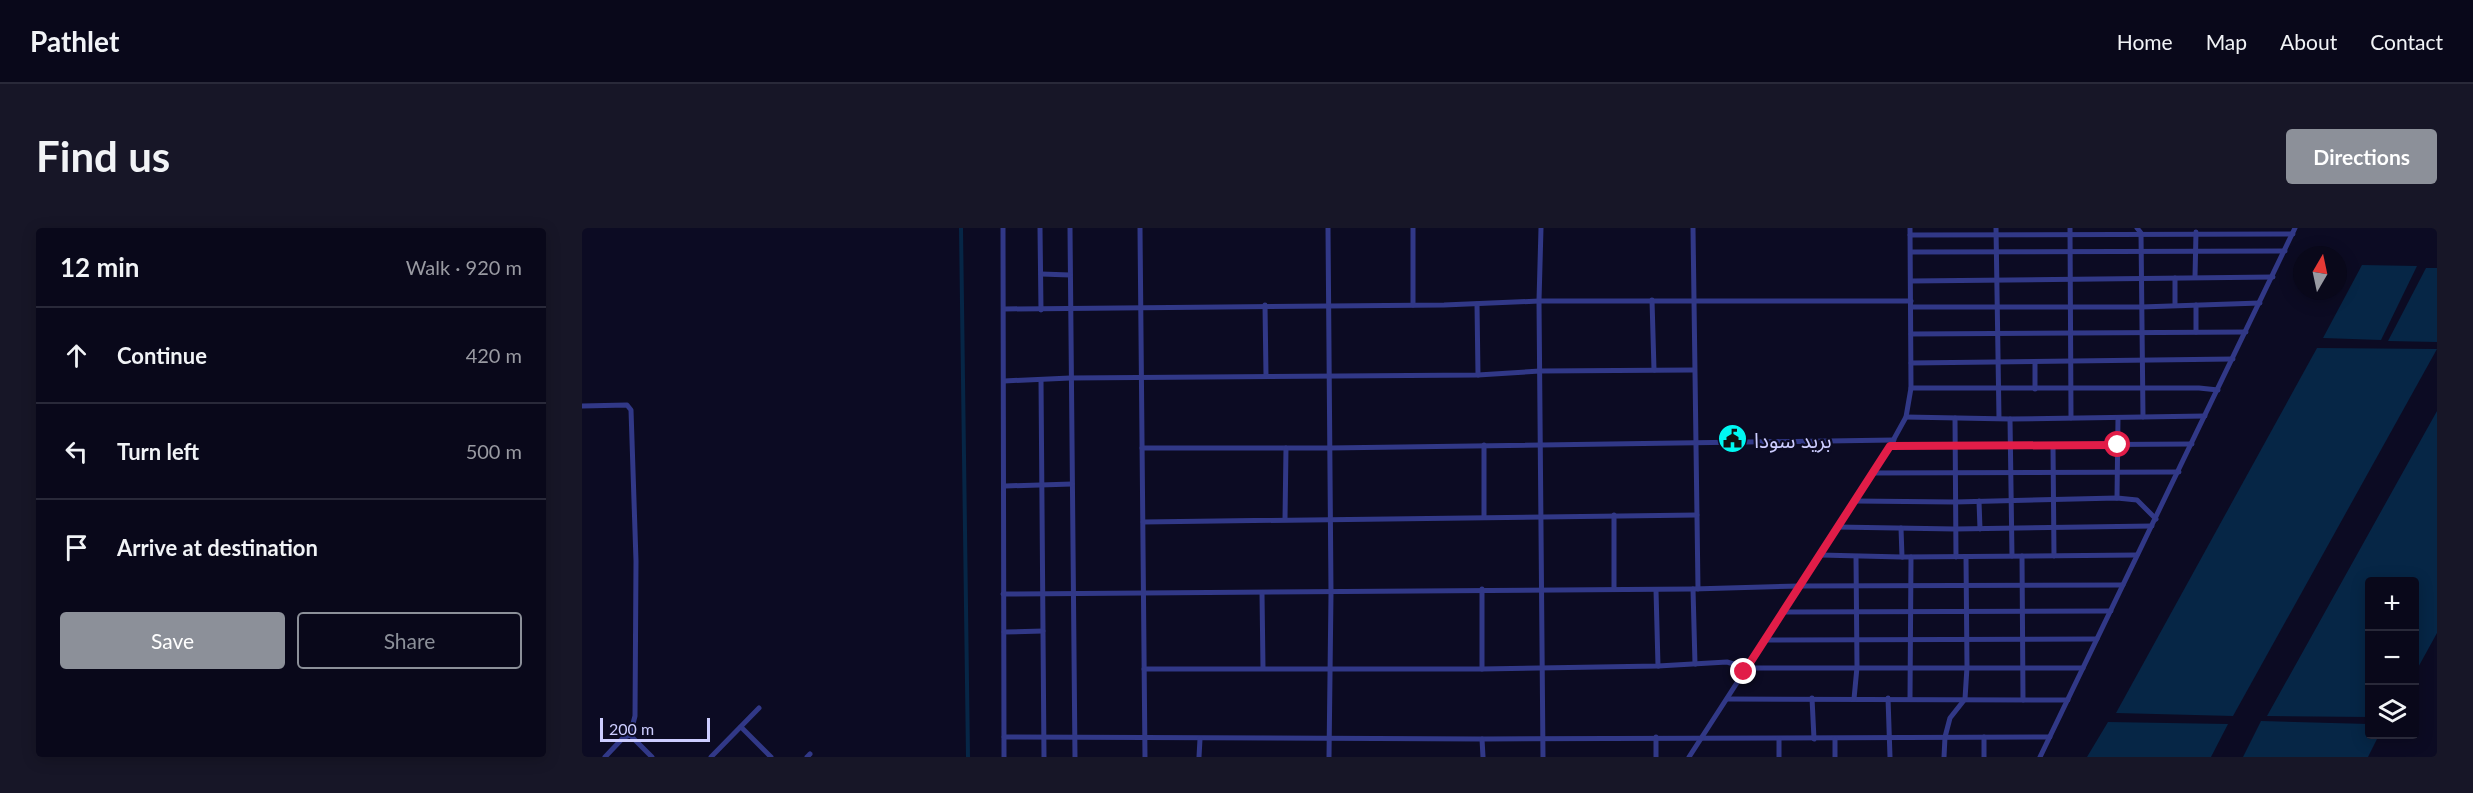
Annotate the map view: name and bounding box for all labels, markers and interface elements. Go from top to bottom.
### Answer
text: Pathlet [30,24,119,58]
text: Home [2117,29,2173,54]
text: Map [2206,29,2247,54]
text: About [2280,29,2337,54]
text: Contact [2370,29,2443,54]
button: Directions [2286,129,2437,184]
text: Find us [36,131,170,181]
north arrow [2293,246,2347,300]
text: 12 min [60,251,140,283]
text: Walk · 920 m [406,255,522,279]
icon: ahead [60,339,93,372]
text: Continue [117,342,207,369]
text: 420 m [466,343,522,367]
public building icon: بريد سودا [1717,423,1749,455]
place label: بريد سودا [1754,427,1832,453]
route start [2104,431,2130,457]
icon: left [60,435,93,468]
text: Turn left [117,438,199,465]
text: 500 m [466,439,522,463]
icon: arrive [60,531,93,564]
text: Arrive at destination [117,534,318,561]
map controls [2365,577,2419,739]
button: + [2365,577,2419,631]
button: Save [60,612,285,669]
button: Share [297,612,522,669]
button: − [2365,631,2419,685]
route end [1730,658,1756,684]
button: layers [2365,685,2419,739]
scale bar [600,715,710,742]
text: 200 m [609,719,654,738]

